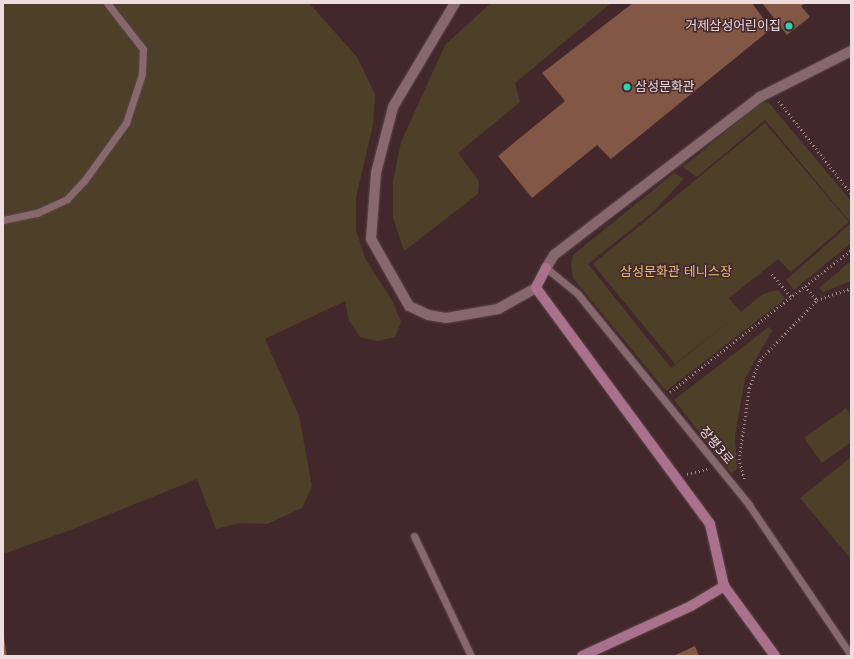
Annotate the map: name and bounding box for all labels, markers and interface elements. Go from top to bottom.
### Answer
place label: 거제삼성어린이집 [685,18,781,34]
marker: 거제삼성어린이집 [784,21,794,31]
place label: 삼성문화관 [635,79,695,95]
marker: 삼성문화관 [622,82,632,92]
park label: 삼성문화관 테니스장 [620,264,732,280]
street label: 장평3로 [696,424,736,468]

